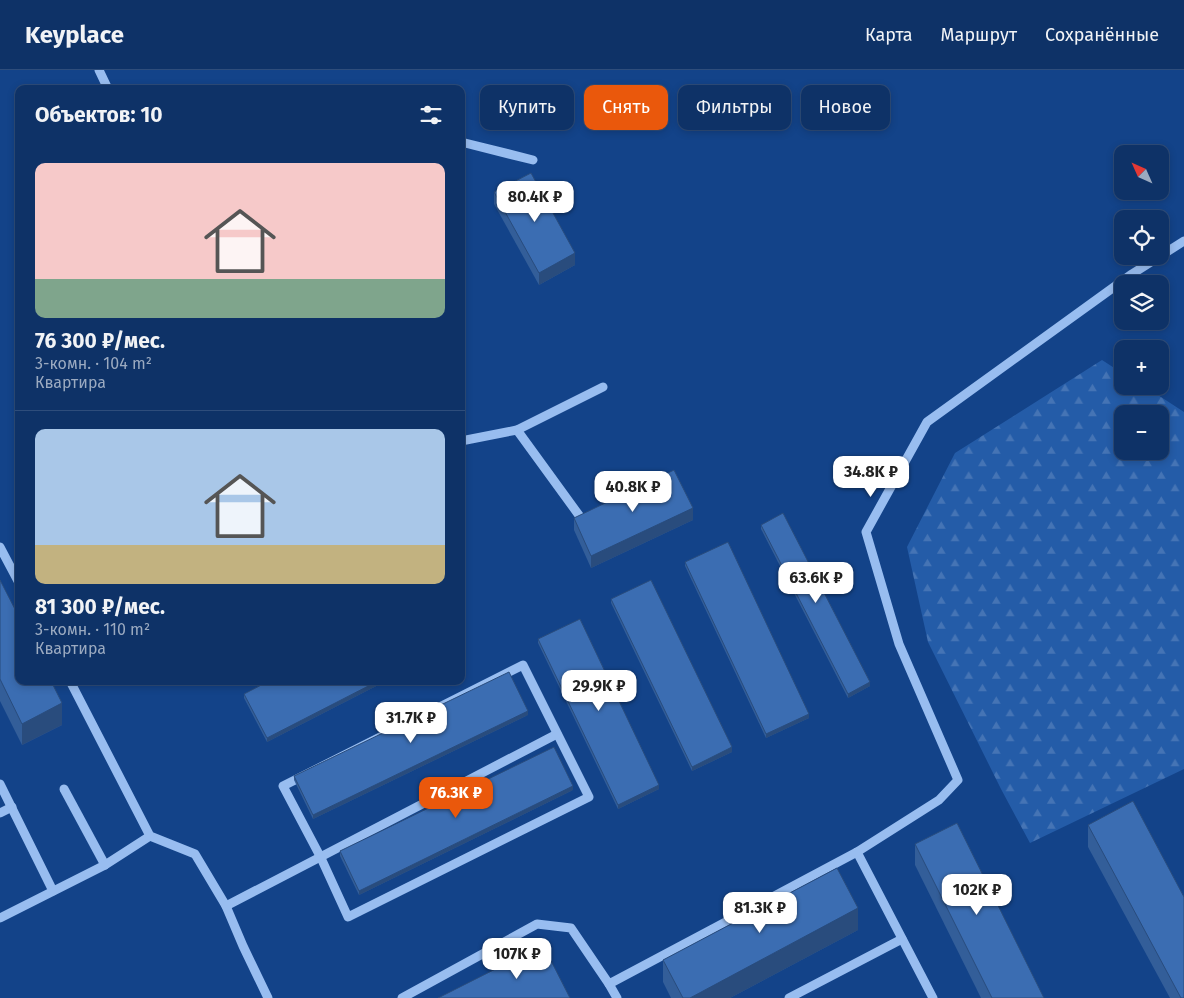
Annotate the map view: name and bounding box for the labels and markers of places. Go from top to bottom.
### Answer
pin: 80.4K ₽ [489,180,581,223]
pin: 34.8K ₽ [825,456,917,498]
pin: 40.8K ₽ [587,470,679,513]
pin: 63.6K ₽ [770,562,862,604]
pin: 29.9K ₽ [553,670,645,712]
pin: 31.7K ₽ [365,702,457,744]
pin: 76.3K ₽ [410,776,502,819]
pin: 102K ₽ [936,874,1018,916]
pin: 81.3K ₽ [714,892,806,934]
pin: 107K ₽ [476,938,558,980]

